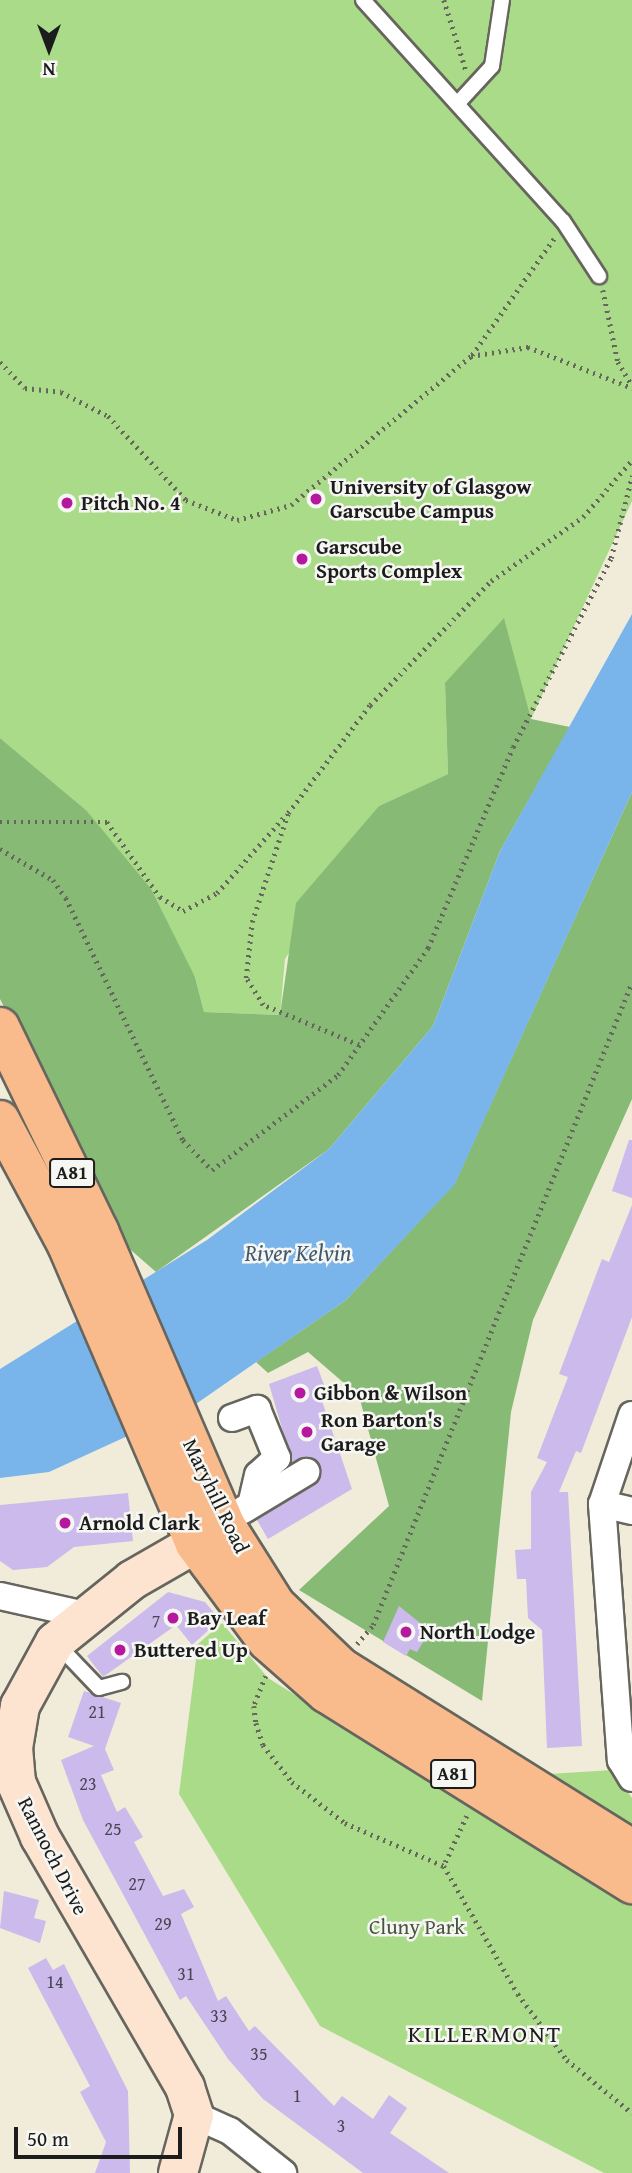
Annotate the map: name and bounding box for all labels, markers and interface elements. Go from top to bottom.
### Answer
north arrow [14,14,84,84]
text: N [43,56,55,84]
place label: University of Glasgow Garscube Campus [330,474,531,524]
place label: Pitch No. 4 [81,490,181,516]
marker: University of Glasgow Garscube Campus [308,491,324,507]
marker: Pitch No. 4 [59,495,75,511]
place label: Garscube Sports Complex [316,534,462,584]
marker: Garscube Sports Complex [294,551,310,567]
road number: A81 [48,1158,96,1189]
water label: River Kelvin [245,1239,351,1267]
place label: Gibbon & Wilson [314,1380,467,1406]
marker: Gibbon & Wilson [292,1385,308,1401]
place label: Ron Barton's Garage [321,1407,442,1457]
marker: Ron Barton's Garage [299,1424,315,1440]
street label: Maryhill Road [177,1435,255,1557]
place label: Arnold Clark [79,1510,200,1536]
marker: Arnold Clark [57,1515,73,1531]
place label: Bay Leaf [187,1605,265,1631]
house number: 7 [152,1610,160,1632]
marker: Bay Leaf [165,1610,181,1626]
place label: North Lodge [420,1619,535,1645]
marker: North Lodge [398,1624,414,1640]
place label: Buttered Up [134,1637,248,1663]
marker: Buttered Up [112,1642,128,1658]
house number: 21 [88,1701,106,1723]
road number: A81 [428,1758,477,1790]
house number: 23 [79,1773,97,1795]
street label: Rannoch Drive [13,1793,93,1919]
house number: 25 [104,1818,122,1840]
house number: 27 [128,1873,146,1895]
house number: 29 [154,1913,172,1935]
park label: Cluny Park [369,1914,465,1940]
house number: 31 [177,1963,195,1985]
house number: 14 [46,1971,64,1993]
house number: 33 [210,2005,228,2027]
district label: KILLERMONT [409,2020,561,2048]
house number: 35 [250,2043,268,2065]
house number: 1 [293,2085,301,2107]
scale bar [18,2114,186,2158]
house number: 3 [337,2115,345,2137]
text: 50 m [27,2123,69,2154]

